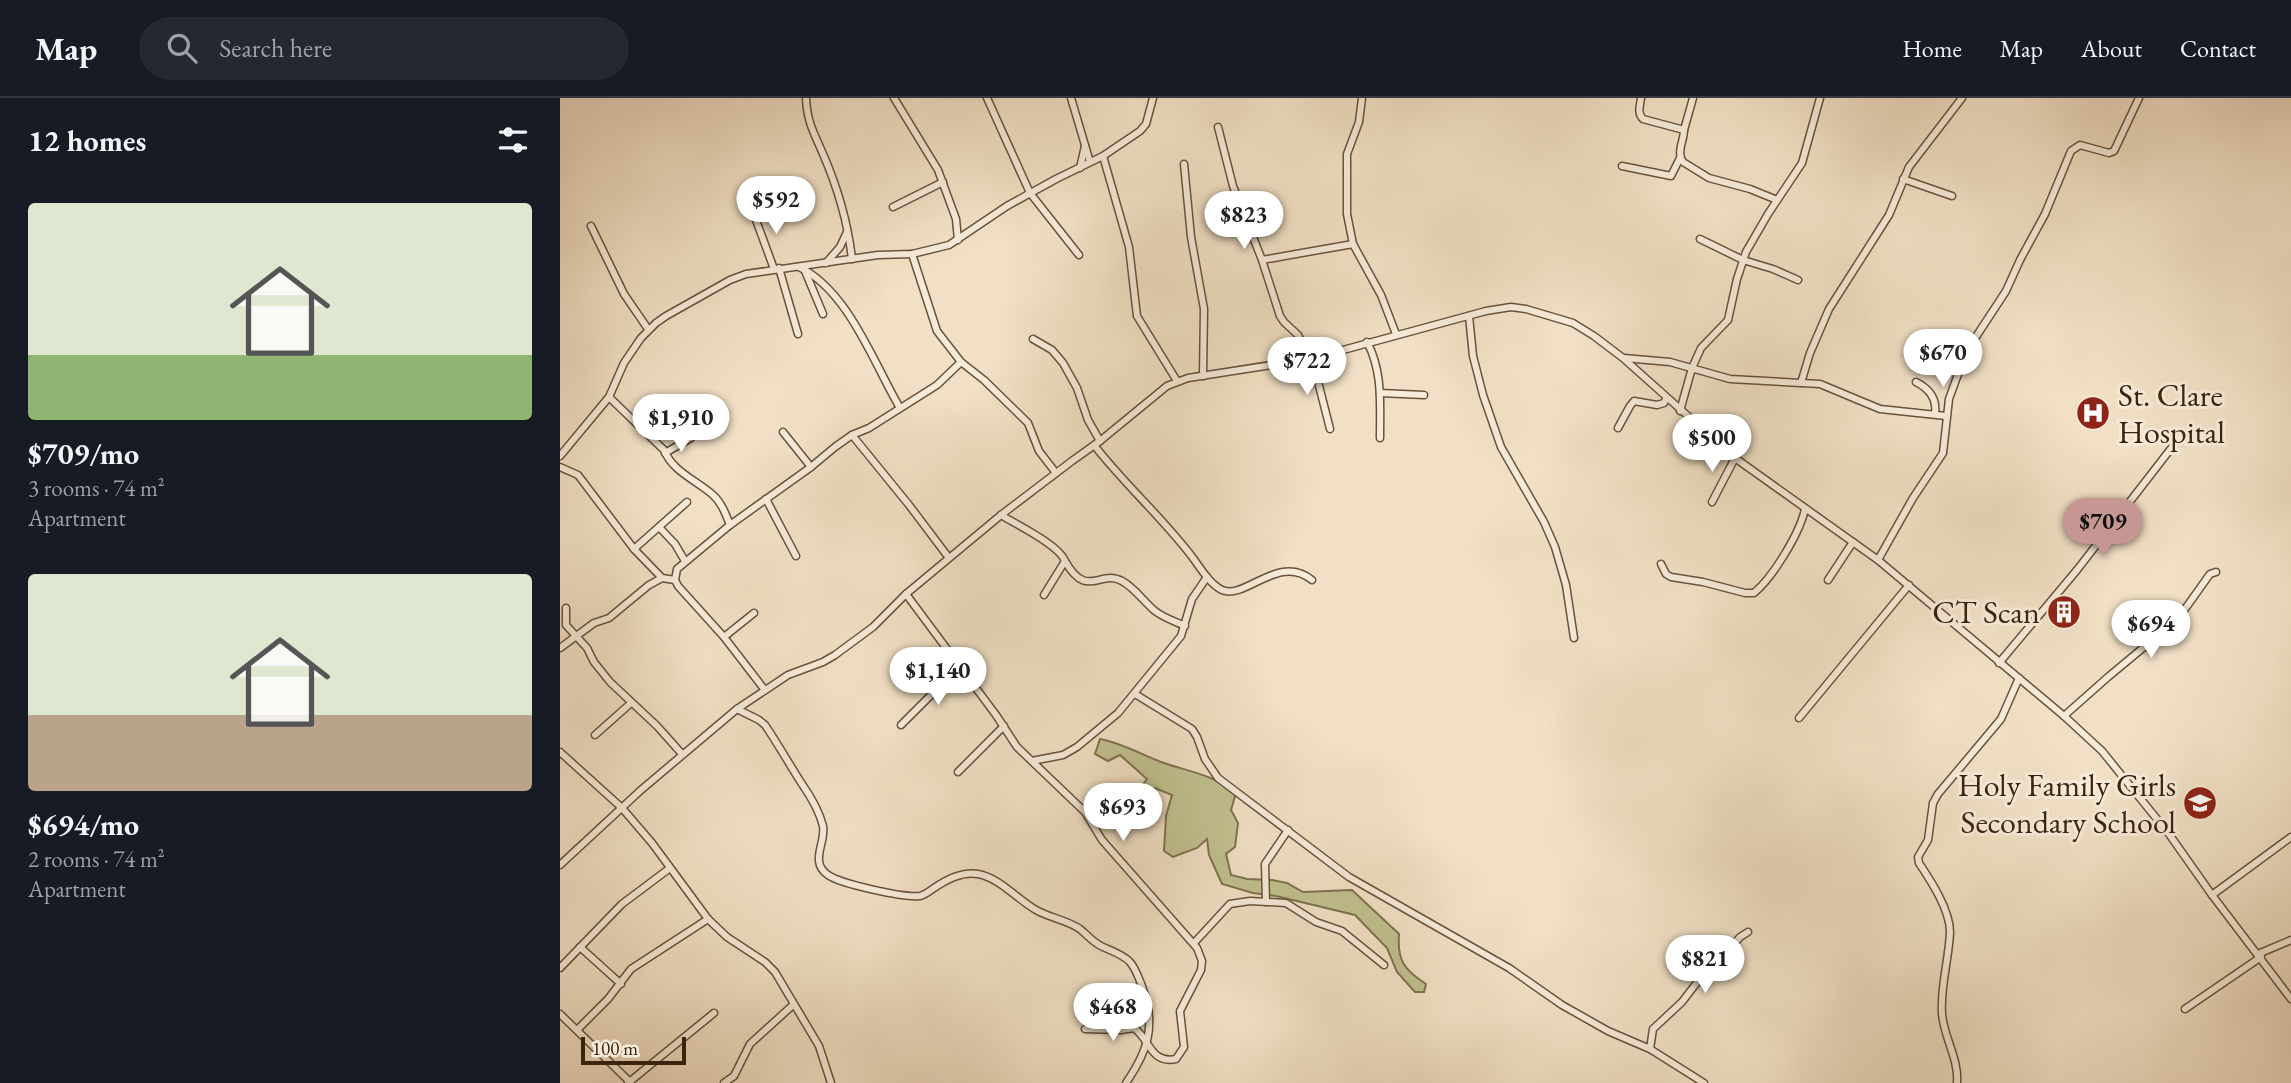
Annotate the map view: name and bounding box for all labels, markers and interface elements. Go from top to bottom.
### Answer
search box [139,17,629,80]
text: Map [35,27,97,70]
icon: search [163,29,201,67]
text: Search here [219,31,332,65]
text: Home [1902,33,1962,64]
text: Map [2000,33,2043,64]
text: About [2081,33,2142,64]
text: Contact [2180,33,2256,64]
text: 12 homes [28,121,146,160]
icon: filters [494,121,532,159]
pin: $592 [735,176,817,236]
text: $592 [752,184,800,214]
pin: $823 [1203,192,1285,251]
text: $823 [1220,199,1268,229]
icon: home [217,248,343,374]
pin: $670 [1902,330,1984,389]
text: $670 [1919,337,1967,367]
pin: $722 [1266,338,1348,397]
text: $722 [1283,345,1331,375]
place label: St. Clare Hospital [2118,374,2225,453]
pin: $1,910 [624,394,738,454]
hospital icon: St. Clare Hospital [2074,394,2112,432]
text: $1,910 [649,402,713,432]
pin: $500 [1671,414,1753,474]
text: $500 [1688,422,1736,452]
text: $709/mo [28,434,139,473]
text: 3 rooms · 74 m² [28,473,165,503]
pin: $709 [2062,498,2144,558]
text: Apartment [28,503,126,533]
text: $709 [2079,506,2127,536]
place label: CT Scan [1932,591,2040,633]
building icon: CT Scan [2045,593,2083,631]
pin: $694 [2110,601,2192,660]
text: $694 [2127,608,2175,638]
icon: home [217,619,343,745]
pin: $1,140 [881,648,995,707]
text: $1,140 [906,655,970,685]
place label: Holy Family Girls Secondary School [1958,764,2176,843]
pin: $693 [1082,784,1164,843]
school or university icon: Holy Family Girls Secondary School [2181,784,2219,822]
text: $693 [1099,791,1147,821]
text: $694/mo [28,805,139,844]
text: 2 rooms · 74 m² [28,844,165,874]
text: Apartment [28,874,126,904]
pin: $821 [1664,936,1746,995]
text: $821 [1681,943,1729,973]
pin: $468 [1072,984,1154,1043]
text: $468 [1089,991,1137,1021]
scale bar [581,1034,686,1066]
text: 100 m [592,1036,638,1061]

